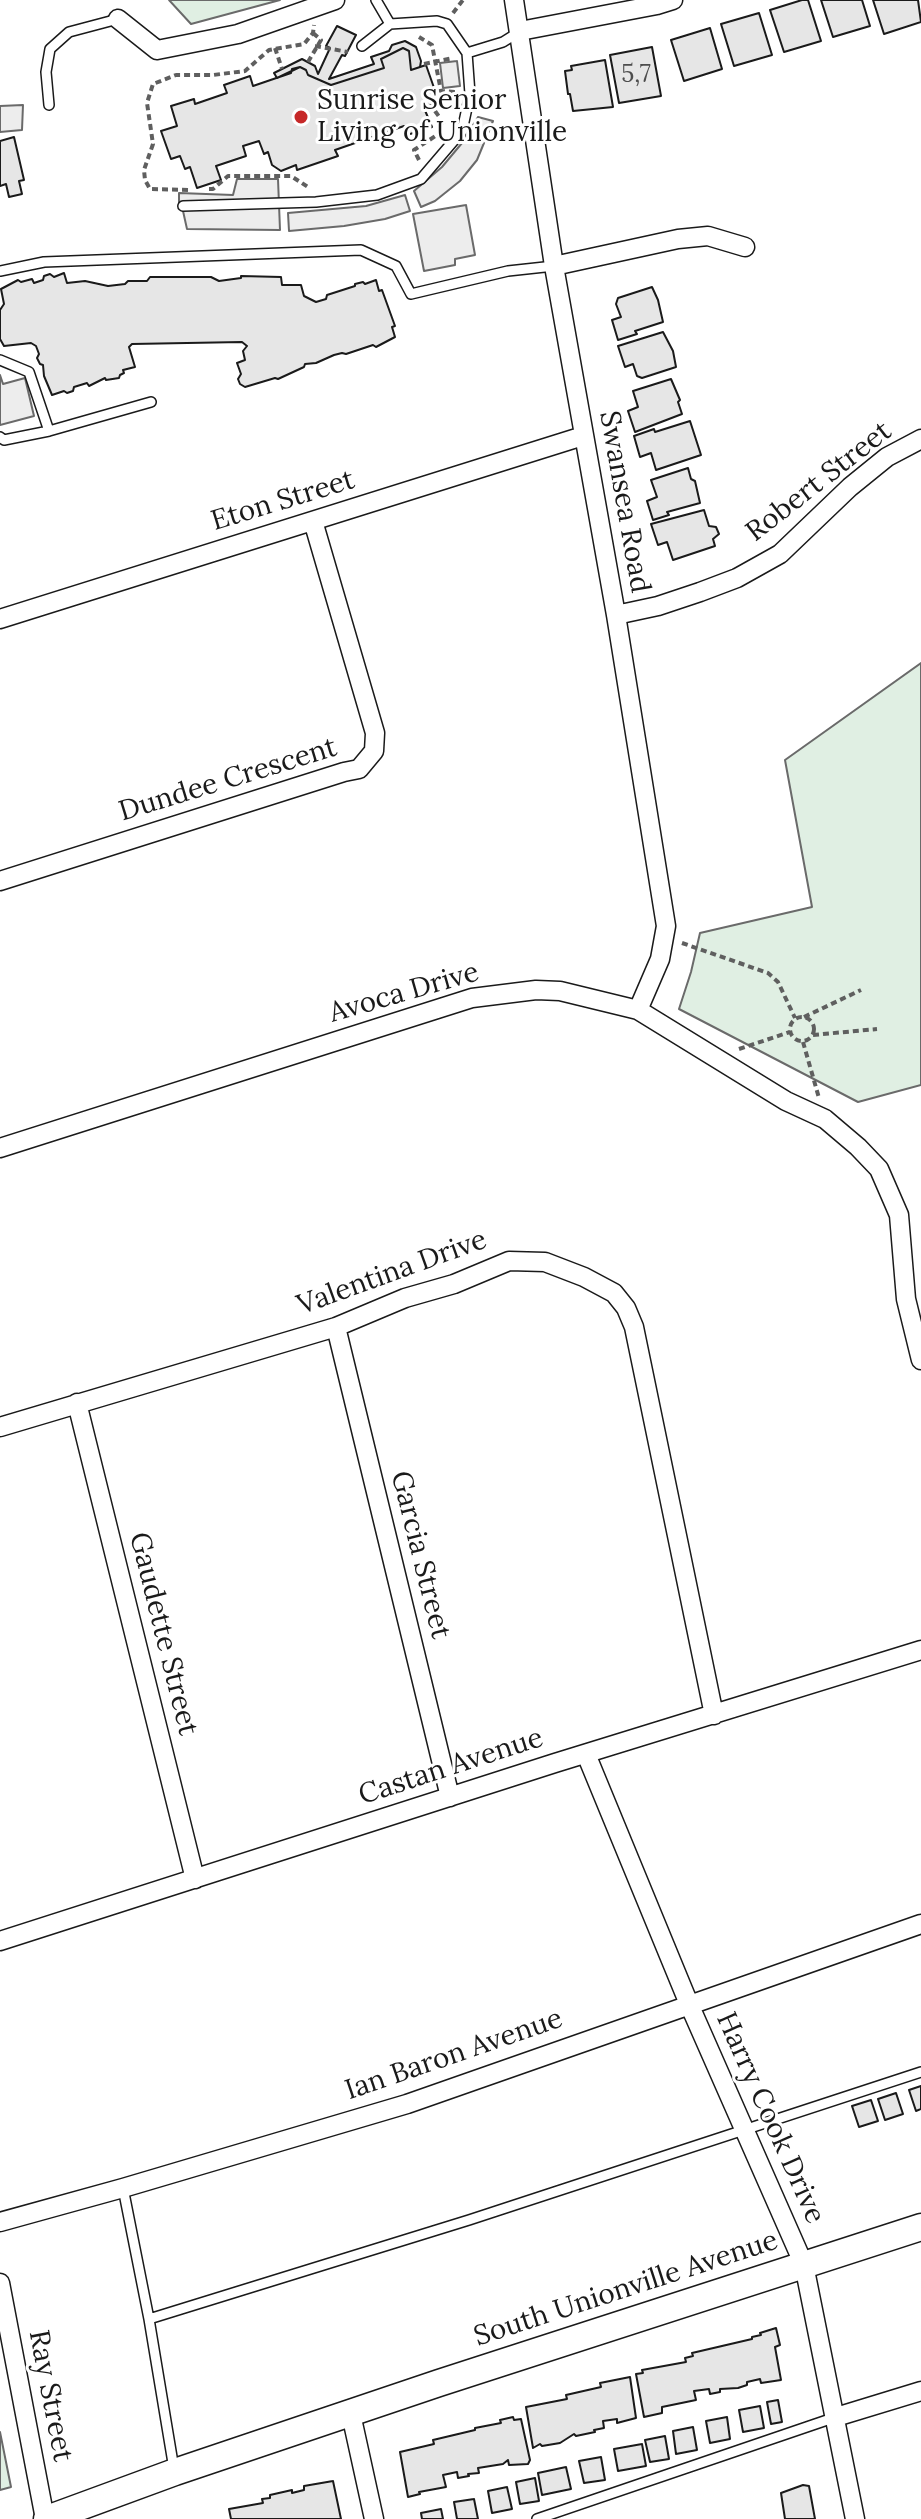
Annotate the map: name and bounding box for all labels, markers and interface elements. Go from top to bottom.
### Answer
house number: 5,7 [621,61,651,89]
place label: Sunrise Senior Living of Unionville [317,84,567,150]
marker: Sunrise Senior Living of Unionville [292,108,310,126]
street label: Swansea Road [591,408,657,596]
street label: Robert Street [740,415,898,549]
street label: Eton Street [207,463,359,539]
street label: Dundee Crescent [115,731,341,829]
street label: Avoca Drive [325,956,483,1030]
street label: Valentina Drive [293,1223,491,1323]
street label: Garcia Street [383,1468,457,1642]
street label: Gaudette Street [122,1529,204,1739]
street label: Castan Avenue [355,1721,547,1813]
street label: Ian Baron Avenue [341,2002,567,2108]
street label: Harry Cook Drive [708,2007,832,2229]
street label: South Unionville Avenue [470,2224,782,2354]
street label: Ray Street [21,2327,79,2465]

